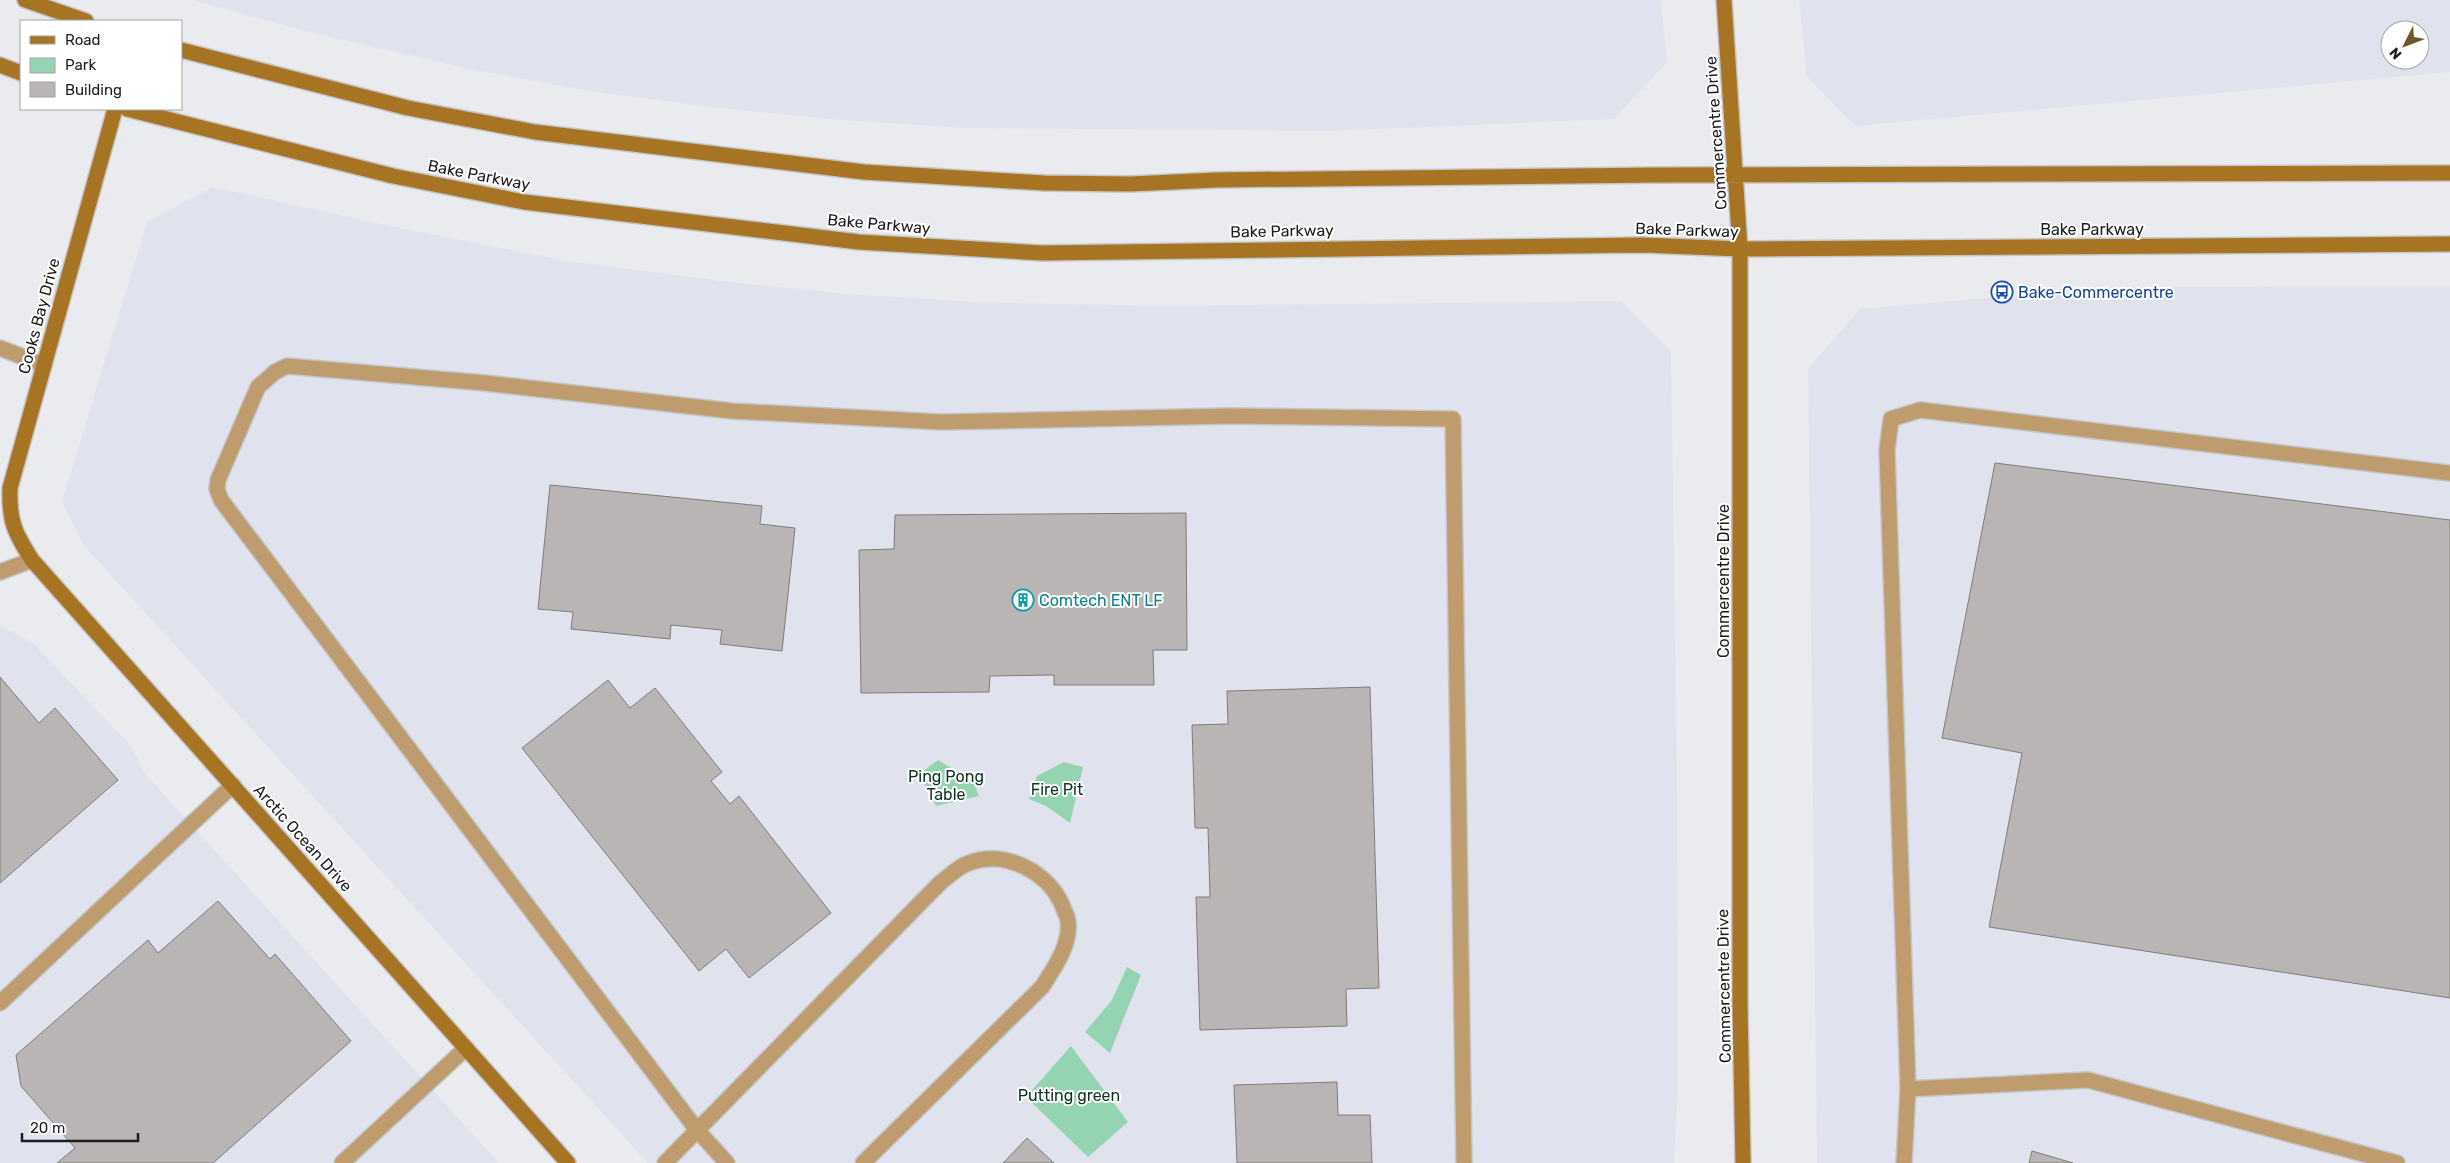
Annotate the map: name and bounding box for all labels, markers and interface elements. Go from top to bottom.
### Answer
legend [20,20,182,110]
north arrow [2380,20,2430,70]
text: Road [65,31,101,49]
text: N [2386,44,2405,63]
street label: Commercentre Drive [1701,55,1731,211]
text: Park [65,56,96,74]
text: Building [65,81,122,99]
street label: Bake Parkway [426,156,532,194]
street label: Bake Parkway [827,210,932,238]
street label: Bake Parkway [1635,219,1739,241]
street label: Bake Parkway [2040,220,2144,239]
street label: Bake Parkway [1230,221,1334,241]
street label: Cooks Bay Drive [14,256,64,376]
bus stop icon: Bake-Commercentre [1990,280,2014,304]
place label: Bake-Commercentre [2018,283,2174,302]
street label: Commercentre Drive [1714,504,1733,658]
building icon: Comtech ENT LF [1011,588,1035,612]
place label: Comtech ENT LF [1039,591,1163,610]
park label: Ping Pong Table [908,767,984,804]
street label: Arctic Ocean Drive [250,780,356,896]
park label: Fire Pit [1031,780,1083,799]
street label: Commercentre Drive [1713,909,1735,1063]
park label: Putting green [1018,1086,1120,1105]
scale bar [22,1110,139,1142]
text: 20 m [30,1119,65,1137]

